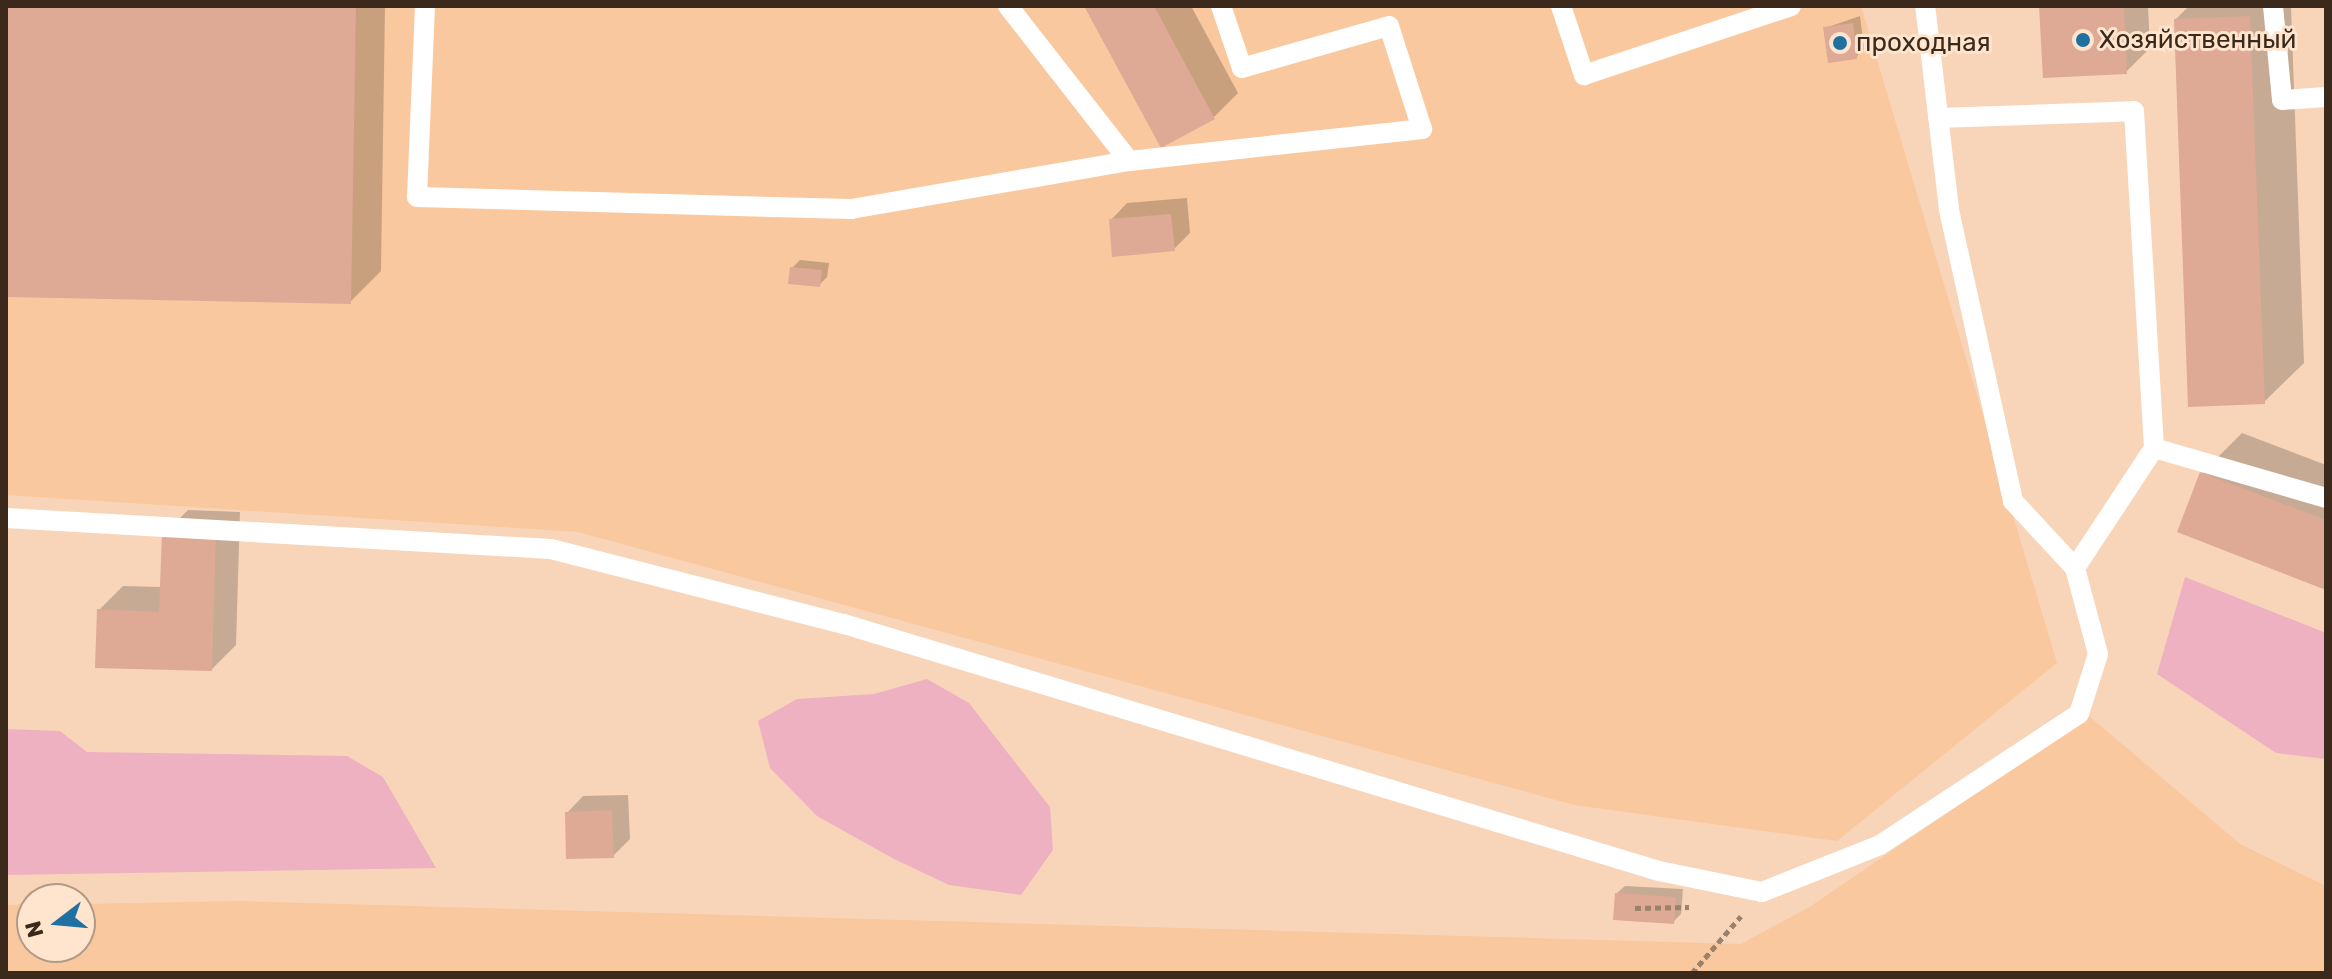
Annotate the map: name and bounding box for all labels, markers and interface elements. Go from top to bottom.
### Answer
place label: Хозяйственный [2099,24,2296,56]
place label: проходная [1856,27,1991,59]
marker: Хозяйственный [2074,31,2092,49]
marker: проходная [1831,34,1849,52]
north arrow [16,883,96,963]
text: N [19,918,50,941]

